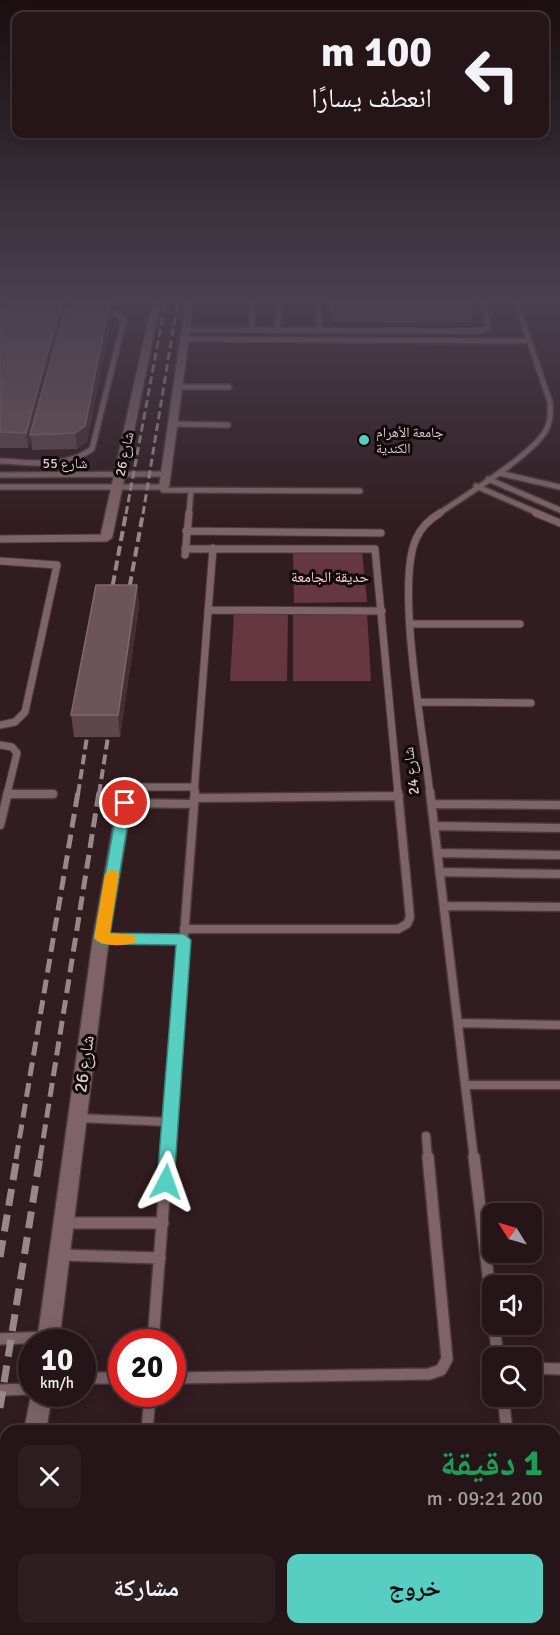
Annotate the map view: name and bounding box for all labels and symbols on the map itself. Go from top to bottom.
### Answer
place label: جامعة الأهرام الكندية [376,424,444,457]
street label: شارع 26 [112,430,138,478]
marker: جامعة الأهرام الكندية [357,433,371,447]
street label: شارع 55 [43,455,87,473]
park label: حديقة الجامعة [291,568,369,586]
street label: شارع 24 [399,746,424,796]
pin [99,777,150,828]
street label: شارع 26 [69,1034,99,1094]
position arrow [134,1150,198,1214]
north arrow [482,1203,542,1263]
speed limit sign: 20 [108,1329,186,1407]

